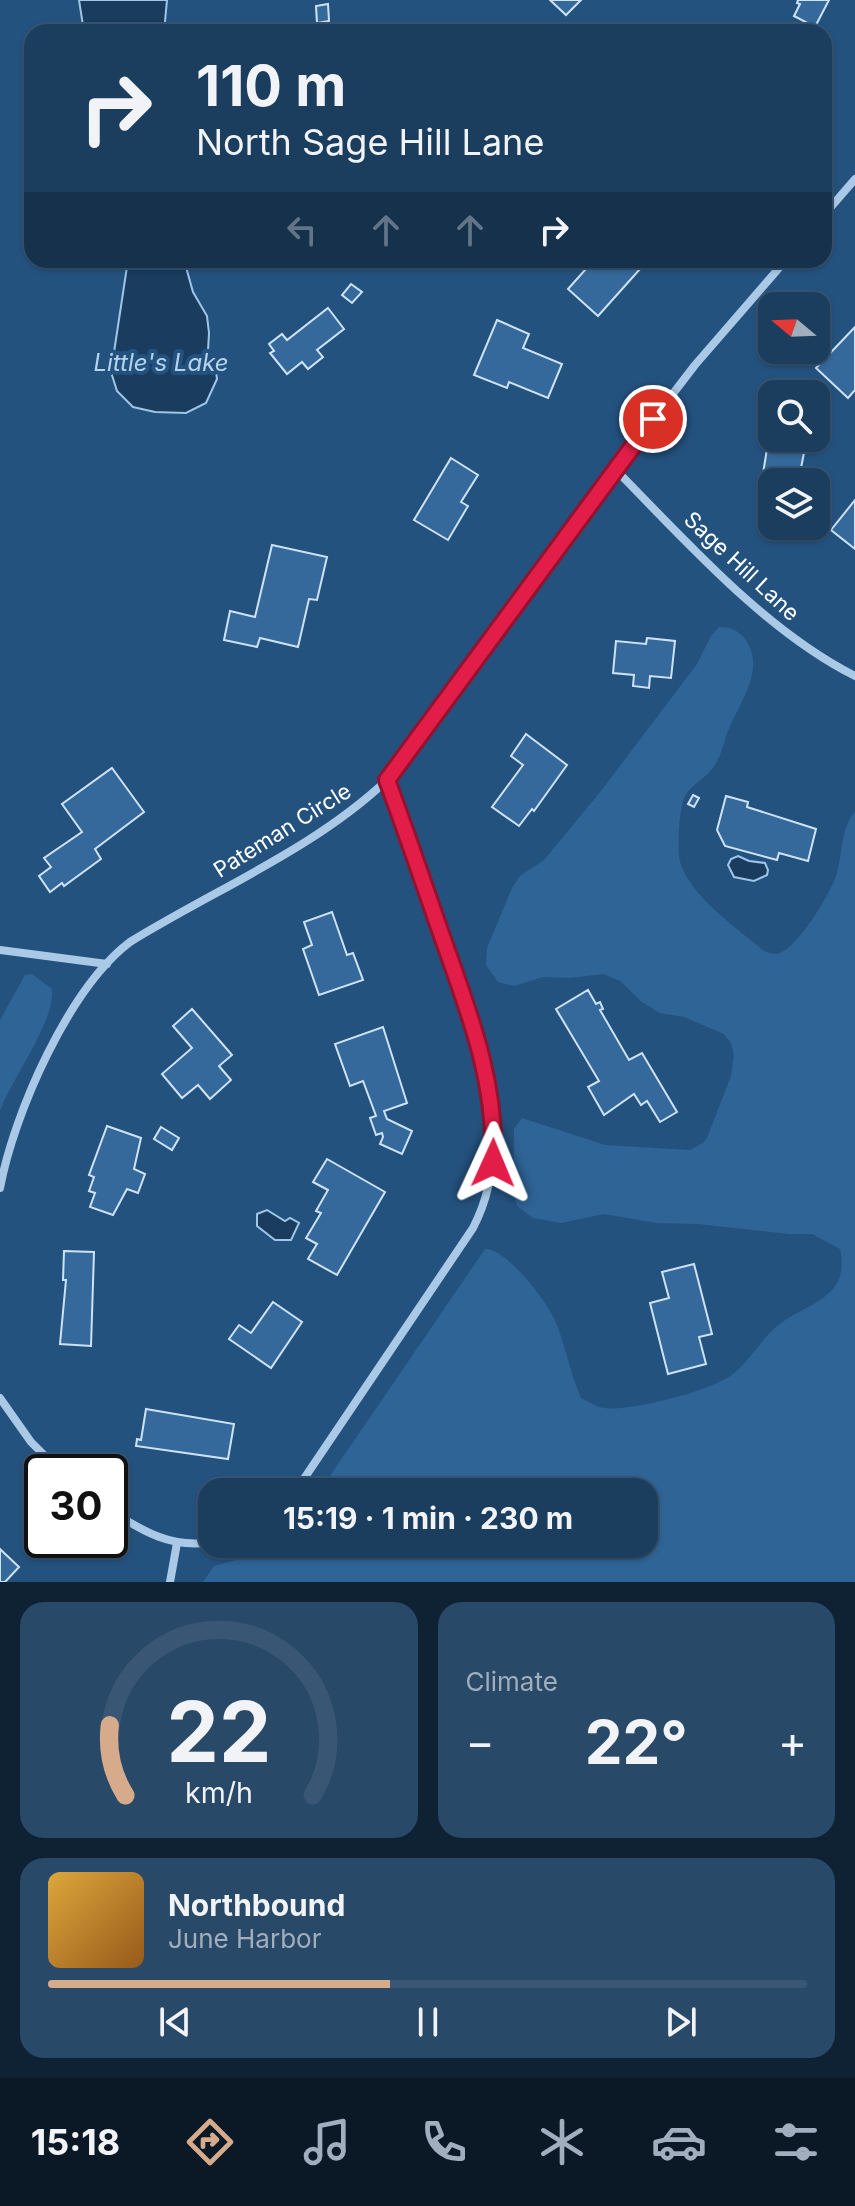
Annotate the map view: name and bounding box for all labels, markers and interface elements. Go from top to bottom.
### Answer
text: 110 m [196,52,346,120]
icon: right [64,56,168,160]
text: North Sage Hill Lane [196,120,544,164]
icon: left [280,208,324,252]
icon: ahead [364,208,408,252]
icon: ahead [448,208,492,252]
icon: right [532,208,576,252]
north arrow [758,292,830,364]
map controls [758,292,830,540]
water label: Little's Lake [93,348,229,377]
button: search [758,380,830,452]
pin [619,385,687,453]
icon: arrive [631,397,675,441]
button: layers [758,468,830,540]
street label: Sage Hill Lane [679,506,805,626]
street label: Pateman Circle [209,777,355,883]
position arrow [451,1121,535,1205]
speed limit sign: 30 [24,1454,128,1558]
text: 15:19 · 1 min · 230 m [283,1500,573,1536]
text: Climate [466,1666,558,1697]
text: 22 [166,1681,271,1782]
text: 22° [585,1706,688,1778]
text: − [466,1715,495,1769]
text: + [778,1715,807,1769]
text: km/h [185,1775,253,1810]
text: Northbound [168,1887,345,1923]
text: June Harbor [168,1923,321,1954]
icon: previous [153,2000,197,2044]
icon: pause [406,2000,450,2044]
icon: next [659,2000,703,2044]
icon: directions [182,2114,238,2170]
icon: music [299,2114,355,2170]
icon: phone [416,2114,472,2170]
icon: climate [534,2114,590,2170]
icon: car [651,2114,707,2170]
icon: filters [768,2114,824,2170]
text: 15:18 [31,2120,120,2164]

